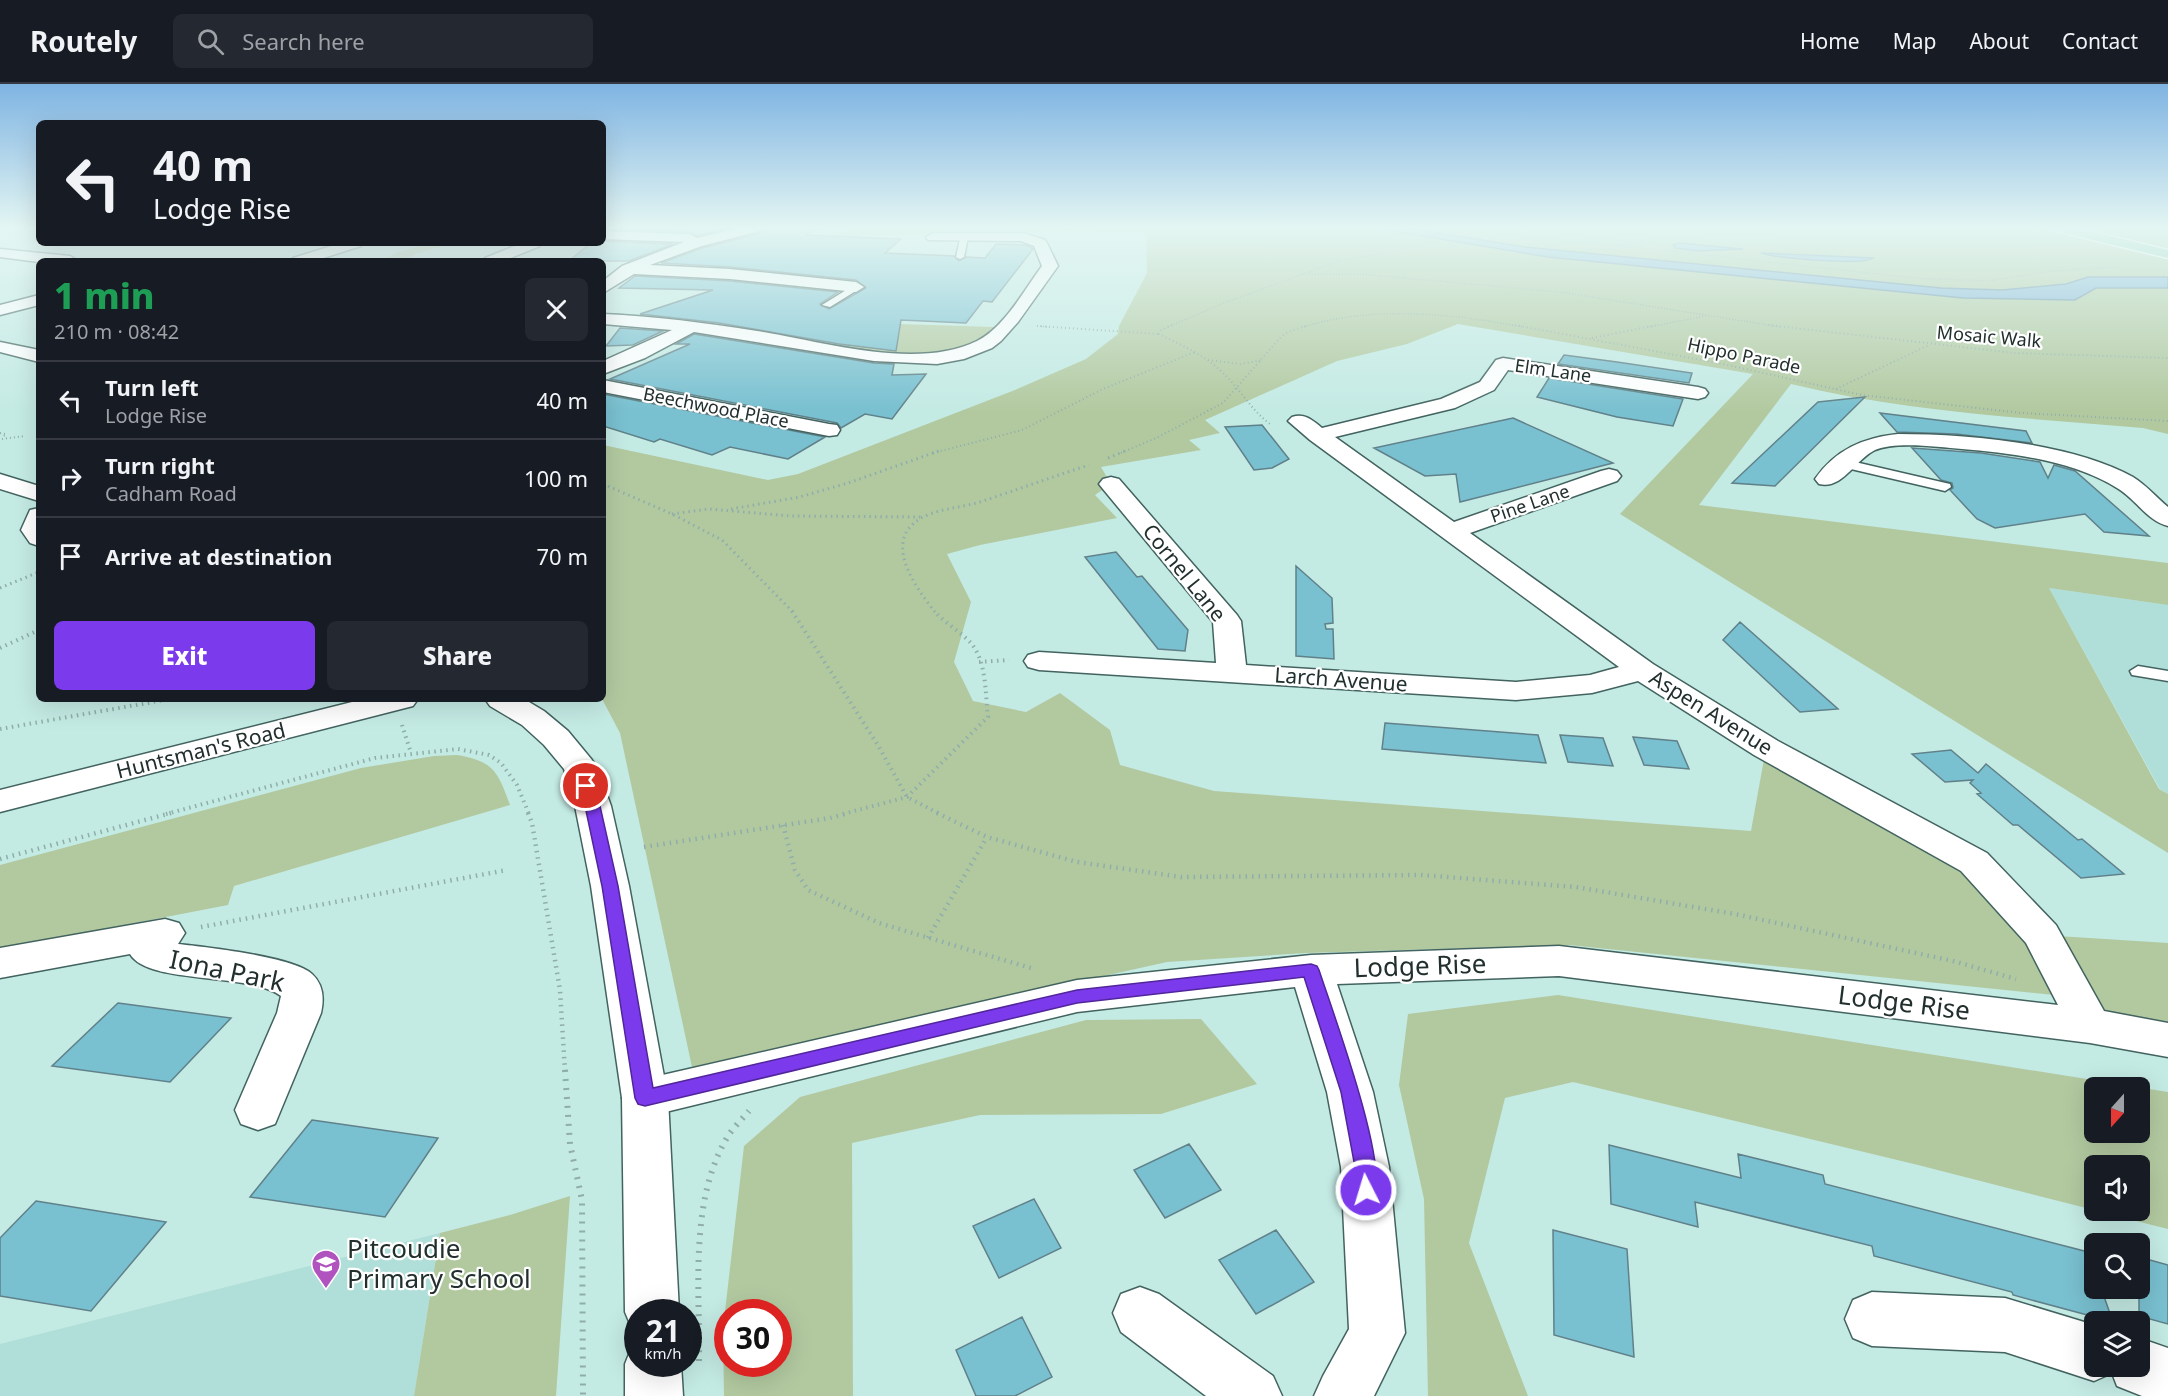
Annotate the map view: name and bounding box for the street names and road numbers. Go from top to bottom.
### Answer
street label: Mosaic Walk [1936,319,2043,353]
street label: Hippo Parade [1685,331,1803,379]
street label: Elm Lane [1513,353,1593,387]
street label: Beechwood Place [641,381,791,433]
street label: Pine Lane [1487,478,1572,528]
street label: Cornel Lane [1137,518,1233,627]
street label: Larch Avenue [1274,660,1409,698]
street label: Aspen Avenue [1645,663,1778,761]
street label: Huntsman's Road [113,715,288,785]
street label: Iona Park [166,940,288,1000]
street label: Lodge Rise [1353,945,1487,985]
street label: Lodge Rise [1836,976,1972,1028]

